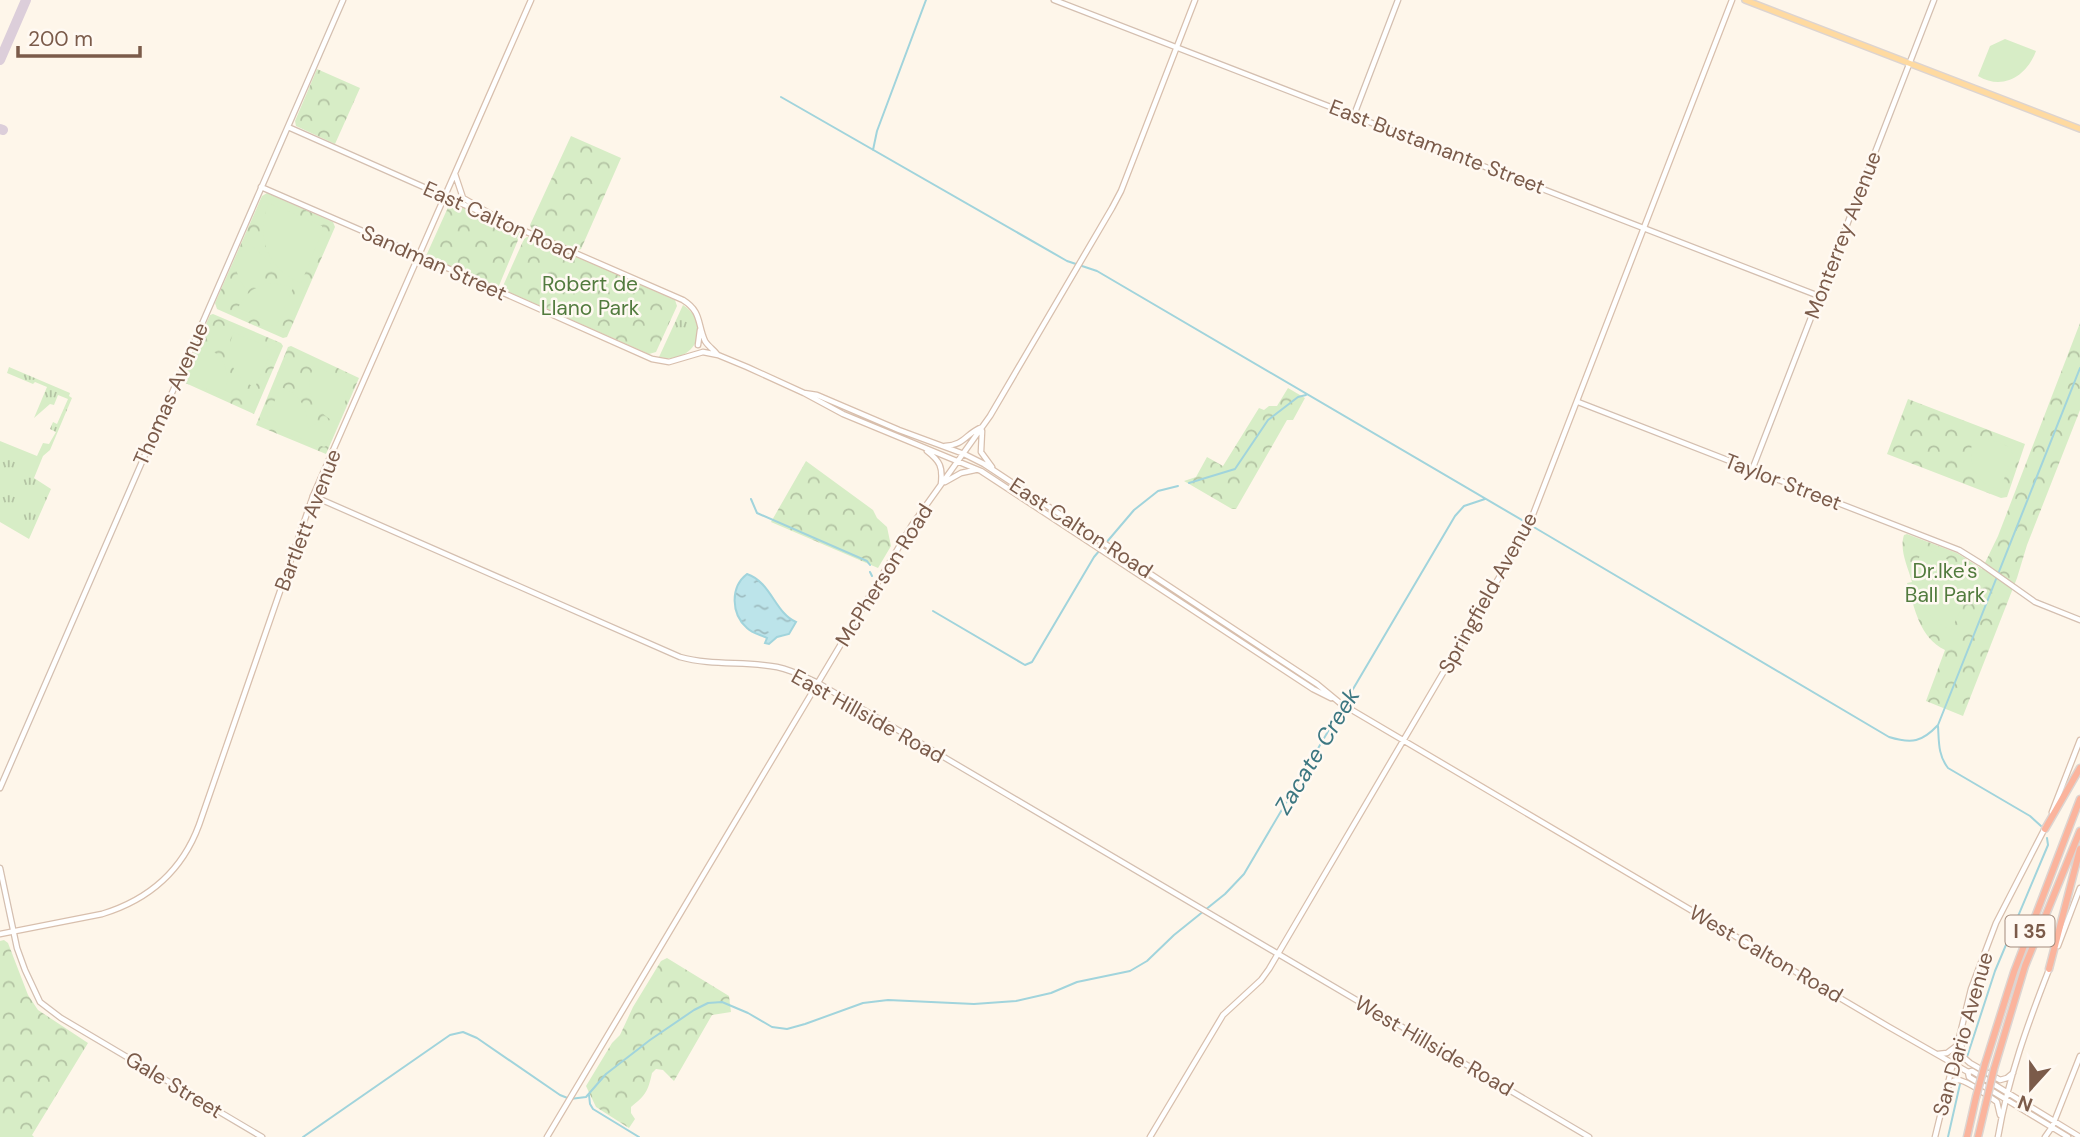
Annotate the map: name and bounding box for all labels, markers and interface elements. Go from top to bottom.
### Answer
scale bar [18,14,140,58]
text: 200 m [28,25,93,53]
street label: East Bustamante Street [1325,93,1549,201]
street label: Monterrey Avenue [1798,147,1888,323]
street label: East Calton Road [419,175,581,267]
street label: Sandman Street [357,218,511,308]
park label: Robert de Llano Park [541,270,640,322]
street label: Thomas Avenue [127,318,215,470]
street label: Bartlett Avenue [268,445,348,595]
street label: Taylor Street [1721,447,1845,517]
street label: East Calton Road [1004,471,1158,585]
street label: McPherson Road [829,498,939,652]
street label: Springfield Avenue [1432,507,1544,679]
park label: Dr.Ike's Ball Park [1905,557,1986,609]
street label: East Hillside Road [786,662,950,770]
water label: Zacate Creek [1268,682,1367,820]
street label: West Calton Road [1684,899,1848,1009]
road number: I 35 [2006,916,2054,946]
street label: San Dario Avenue [1926,949,2000,1119]
street label: West Hillside Road [1350,989,1518,1103]
street label: Gale Street [120,1045,228,1125]
north arrow [1996,1053,2066,1123]
text: N [2014,1089,2036,1118]

